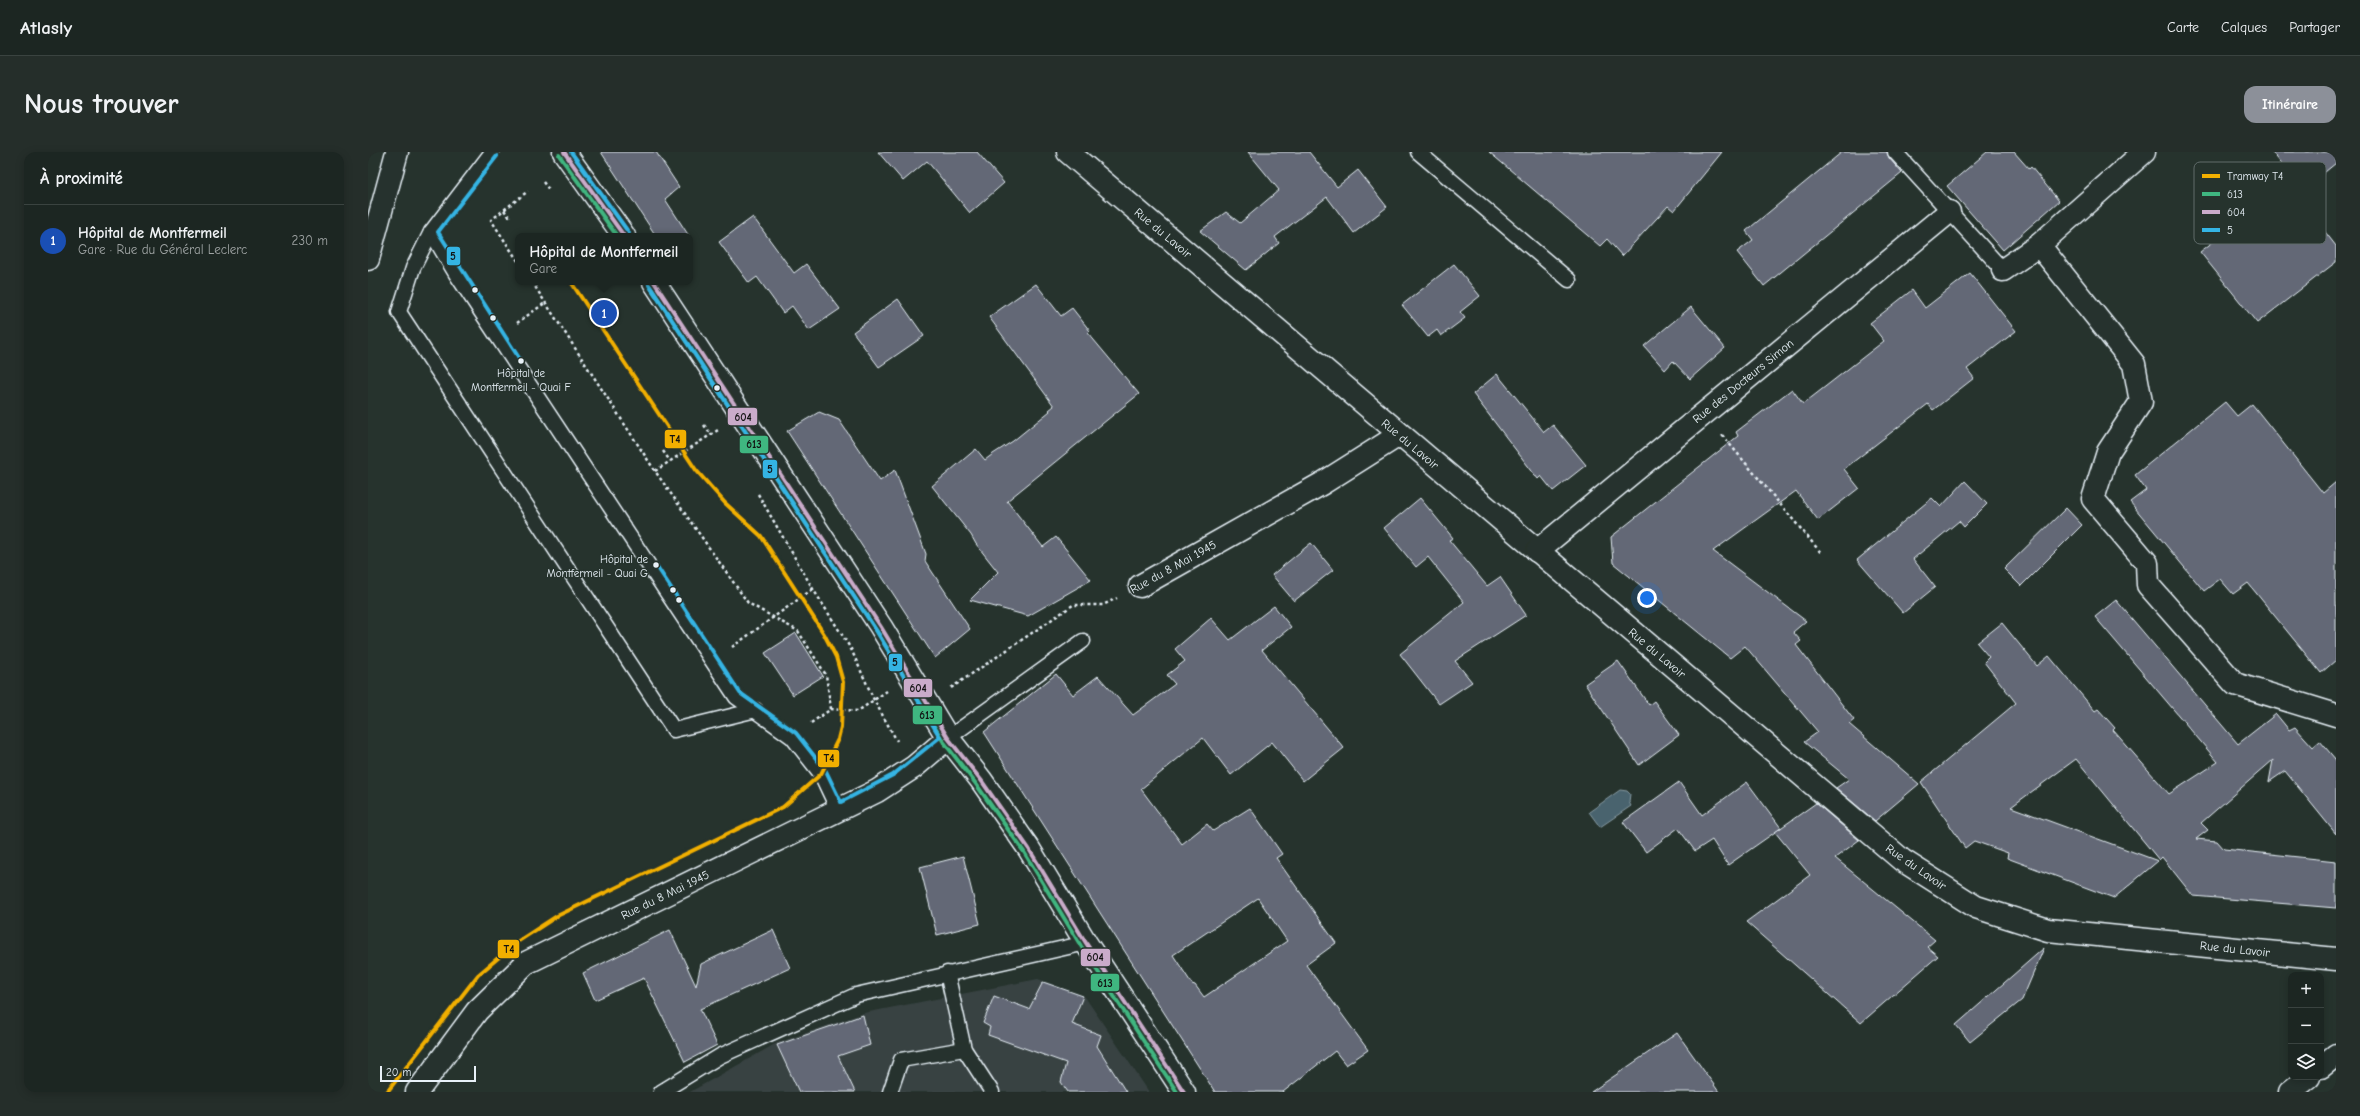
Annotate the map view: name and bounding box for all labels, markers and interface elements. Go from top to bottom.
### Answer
text: Atlasly [20,17,72,39]
text: Carte [2167,19,2199,36]
text: Calques [2221,19,2267,36]
text: Partager [2289,19,2340,36]
button: Itinéraire [2244,86,2336,123]
text: Nous trouver [24,88,179,120]
legend [2194,162,2326,244]
text: À proximité [40,169,123,188]
text: Tramway T4 [2227,170,2283,183]
text: 613 [2227,188,2243,201]
street label: Rue du Lavoir [1132,205,1195,261]
text: 604 [2227,206,2245,219]
text: Hôpital de Montfermeil [78,224,227,242]
text: 5 [2227,224,2233,237]
text: 1 [50,233,56,248]
text: 230 m [292,233,328,248]
popup [515,233,693,285]
text: Gare · Rue du Général Leclerc [78,242,247,257]
text: Hôpital de Montfermeil [530,243,678,261]
line badge: 5 [446,246,461,266]
text: 5 [450,250,456,263]
text: Gare [530,261,557,276]
unlabelled marker [470,285,480,295]
pin: 1 [591,298,617,328]
unlabelled marker [488,313,498,323]
street label: Rue des Docteurs Simon [1690,336,1796,426]
marker: Hôpital de Montfermeil - Quai F [516,356,526,366]
place label: Hôpital de Montfermeil - Quai F [471,367,572,394]
unlabelled marker [712,383,722,393]
line badge: 604 [727,407,758,426]
text: 604 [734,411,752,424]
street label: Rue du Lavoir [1379,416,1442,472]
line badge: T4 [664,429,687,449]
text: T4 [670,433,680,446]
line badge: 613 [739,435,769,454]
text: 613 [746,438,762,451]
line badge: 5 [762,459,778,479]
text: 5 [767,463,773,476]
street label: Rue du 8 Mai 1945 [1127,538,1219,596]
place label: Hôpital de Montfermeil - Quai G [547,553,648,580]
marker: Hôpital de Montfermeil - Quai G [651,560,661,570]
unlabelled marker [668,585,678,595]
your location [1637,588,1657,608]
unlabelled marker [674,595,684,605]
street label: Rue du Lavoir [1626,625,1689,681]
line badge: 5 [888,653,903,672]
text: 5 [892,656,898,669]
line badge: 604 [903,678,933,698]
text: 604 [909,682,927,695]
line badge: 613 [912,705,943,725]
text: 613 [919,709,935,722]
line badge: T4 [817,749,840,768]
text: T4 [824,752,834,765]
street label: Rue du Lavoir [1883,841,1949,893]
street label: Rue du 8 Mai 1945 [619,868,711,922]
street label: Rue du Lavoir [2199,938,2271,960]
line badge: T4 [497,939,520,959]
text: T4 [504,943,514,956]
line badge: 604 [1080,948,1111,967]
text: 604 [1086,951,1104,964]
map controls [2288,972,2324,1080]
button: + [2288,972,2324,1008]
line badge: 613 [1090,973,1120,992]
text: 613 [1097,977,1113,990]
button: − [2288,1008,2324,1044]
button: layers [2288,1044,2324,1080]
scale bar [380,1064,476,1083]
text: 20 m [386,1066,411,1079]

